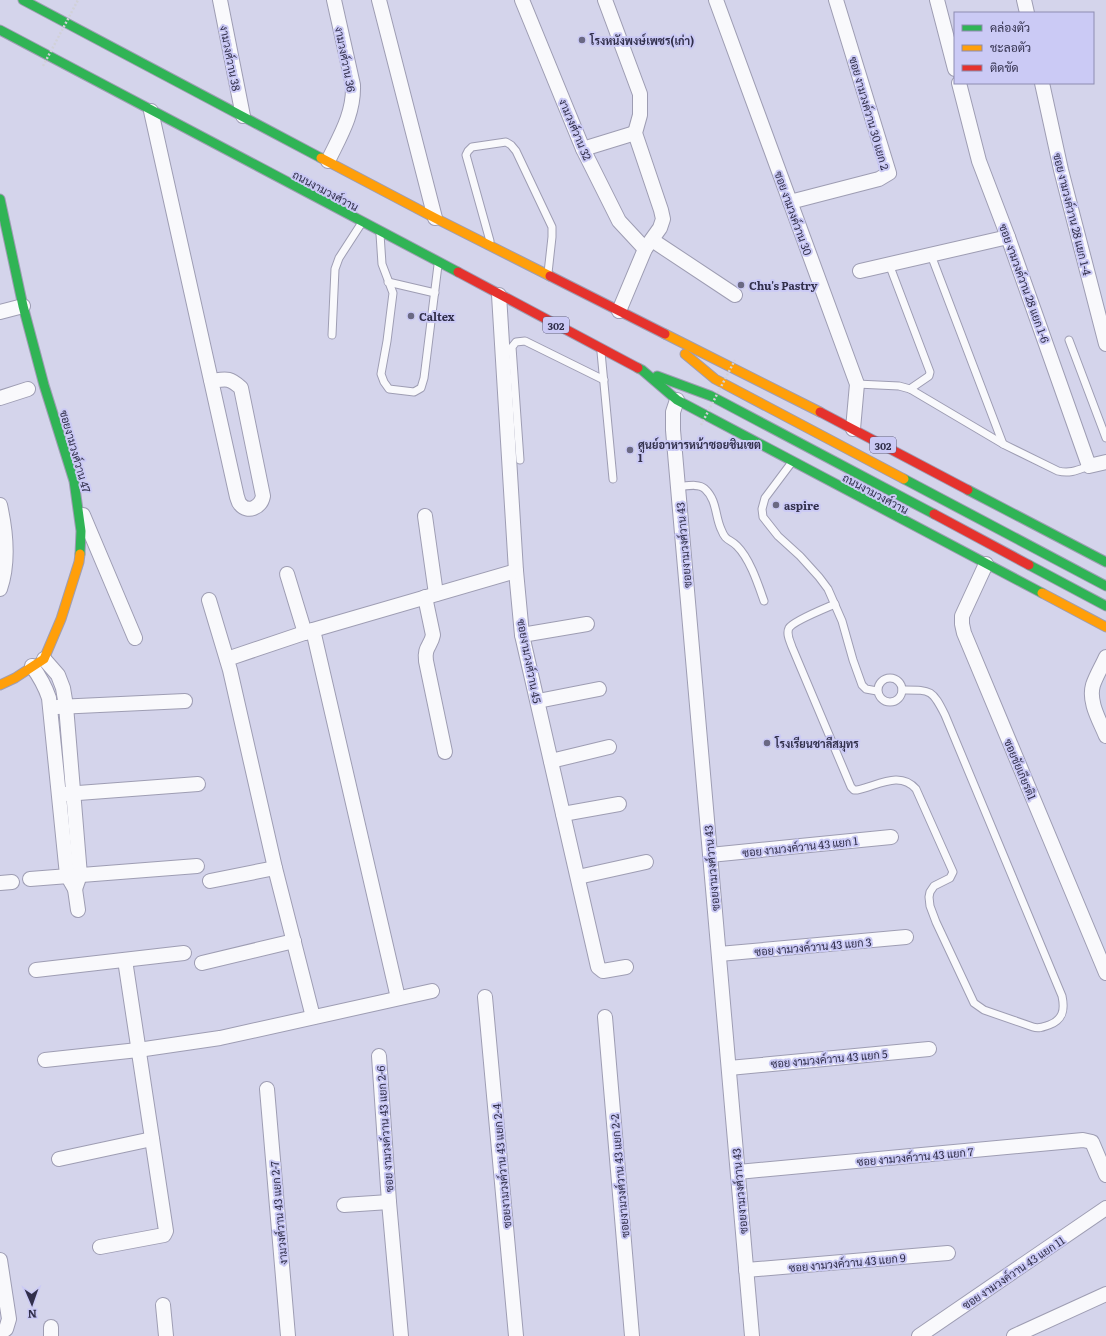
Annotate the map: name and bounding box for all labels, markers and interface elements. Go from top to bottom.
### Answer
legend [954,12,1094,84]
text: คล่องตัว [990,18,1030,36]
street label: งามวงศ์วาน 38 [217,24,245,92]
street label: งามวงศ์วาน 36 [332,25,360,93]
place label: โรงหนังพงษ์เพชร(เก่า) [589,32,694,48]
marker: โรงหนังพงษ์เพชร(เก่า) [577,35,587,45]
text: ชะลอตัว [990,38,1031,56]
street label: ซอย งามวงค์วาน 30 แยก 2 [846,54,894,172]
text: ติดขัด [990,58,1019,76]
street label: งามวงศ์วาน 32 [556,96,596,163]
street label: ซอย งามวงค์วาน 28 แยก 1-4 [1050,151,1096,277]
street label: ถนนงามวงศ์วาน [290,166,362,214]
street label: ซอย งามวงค์วาน 30 [771,169,817,257]
street label: ซอย งามวงค์วาน 28 แยก 1-6 [996,221,1054,345]
place label: Chu's Pastry [749,277,818,293]
marker: Chu's Pastry [736,280,746,290]
place label: Caltex [419,308,455,324]
marker: Caltex [406,311,416,321]
road number: 302 [543,317,569,333]
street label: ซอยงามวงศ์วาน 47 [57,408,96,495]
place label: ศูนย์อาหารหน้าซอยชินเขต 1 [638,436,761,465]
road number: 302 [870,437,896,453]
marker: ศูนย์อาหารหน้าซอยชินเขต 1 [625,445,635,455]
street label: ถนนงามวงศ์วาน [840,469,912,517]
place label: aspire [784,497,819,513]
marker: aspire [771,500,781,510]
street label: ซอยงามวงศ์วาน 43 [671,501,695,589]
street label: ซอยงามวงศ์วาน 45 [514,617,546,705]
place label: โรงเรียนชาลีสมุทร [774,735,859,752]
street label: ซอยชัยเกียรติ1 [1001,736,1041,803]
marker: โรงเรียนชาลีสมุทร [762,738,772,748]
street label: ซอยงามวงศ์วาน 43 [699,824,723,912]
street label: ซอย งามวงค์วาน 43 แยก 1 [741,832,859,860]
street label: ซอย งามวงค์วาน 43 แยก 3 [754,933,872,959]
street label: ซอย งามวงค์วาน 43 แยก 5 [770,1045,889,1071]
street label: ซอย งามวงค์วาน 43 แยก 2-6 [372,1065,396,1193]
street label: ซอยงามวงค์วาน 43 แยก 2-4 [488,1103,514,1229]
street label: ซอยงามวงศ์วาน 43 แยก 2-2 [606,1113,632,1238]
street label: ซอย งามวงค์วาน 43 แยก 7 [856,1143,975,1169]
street label: ซอยงามวงศ์วาน 43 [727,1147,751,1235]
street label: งามวงศ์วาน 43 แยก 2-7 [265,1160,291,1266]
street label: ซอย งามวงค์วาน 43 แยก 11 [959,1231,1068,1312]
street label: ซอย งามวงค์วาน 43 แยก 9 [788,1249,906,1275]
north arrow [12,1284,52,1324]
text: N [27,1307,37,1323]

